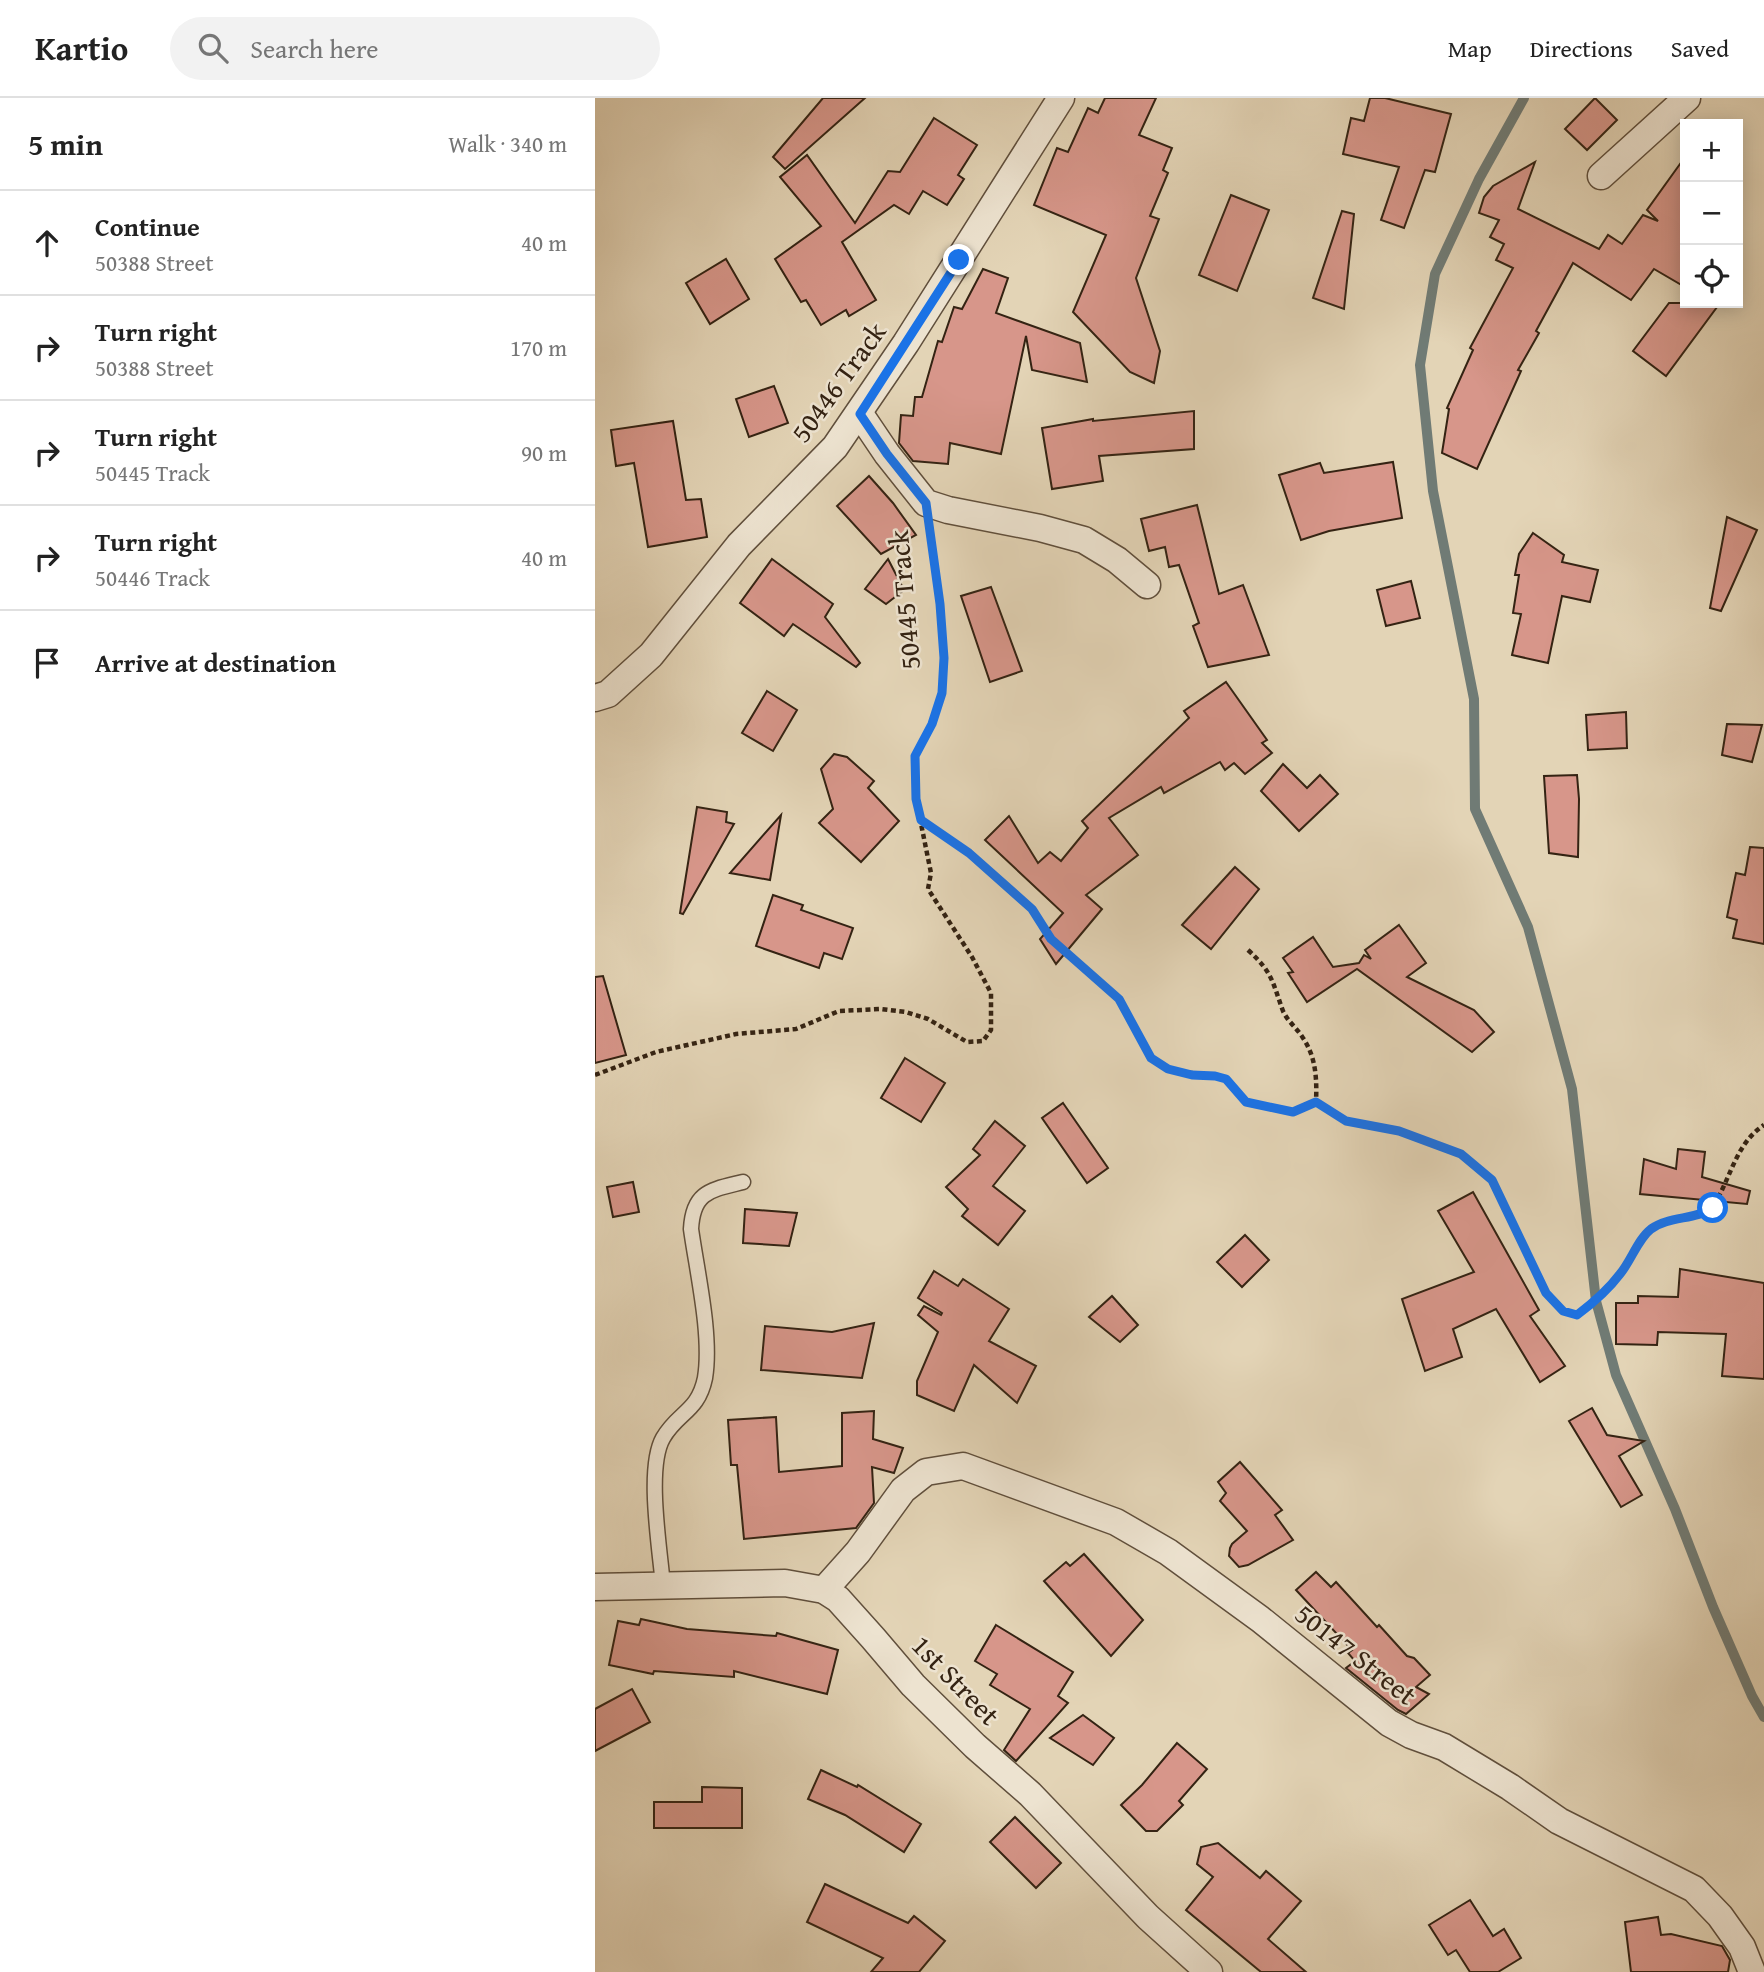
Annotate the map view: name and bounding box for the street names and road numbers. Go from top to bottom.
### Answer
street label: 50446 Track [780,312,896,450]
street label: 50445 Track [877,528,930,672]
street label: 50147 Street [1287,1593,1426,1714]
street label: 1st Street [903,1625,1010,1734]

